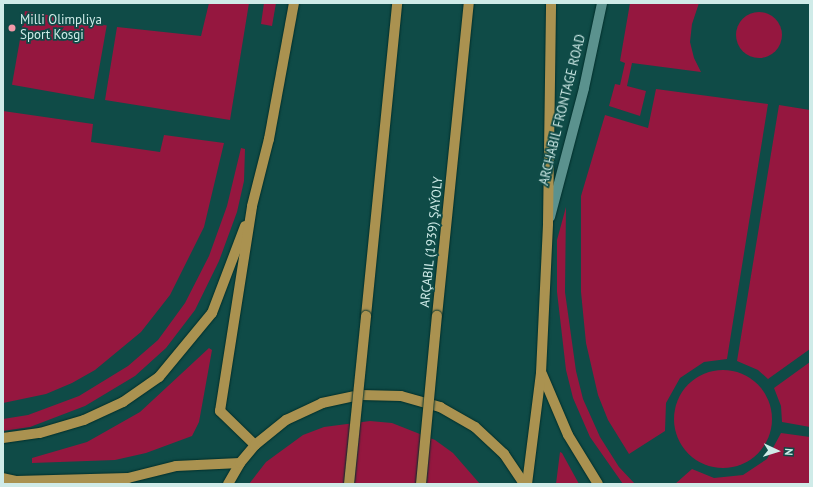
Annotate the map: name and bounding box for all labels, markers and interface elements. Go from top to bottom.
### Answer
place label: Milli Olimpliya Sport Kosgi [20,13,102,44]
marker: Milli Olimpliya Sport Kosgi [7,23,17,33]
street label: ARCHABIL FRONTAGE ROAD [537,33,589,187]
street label: ARÇABIL (1939) ŞAÝOLY [417,176,447,308]
north arrow [757,431,797,471]
text: N [782,448,796,456]

